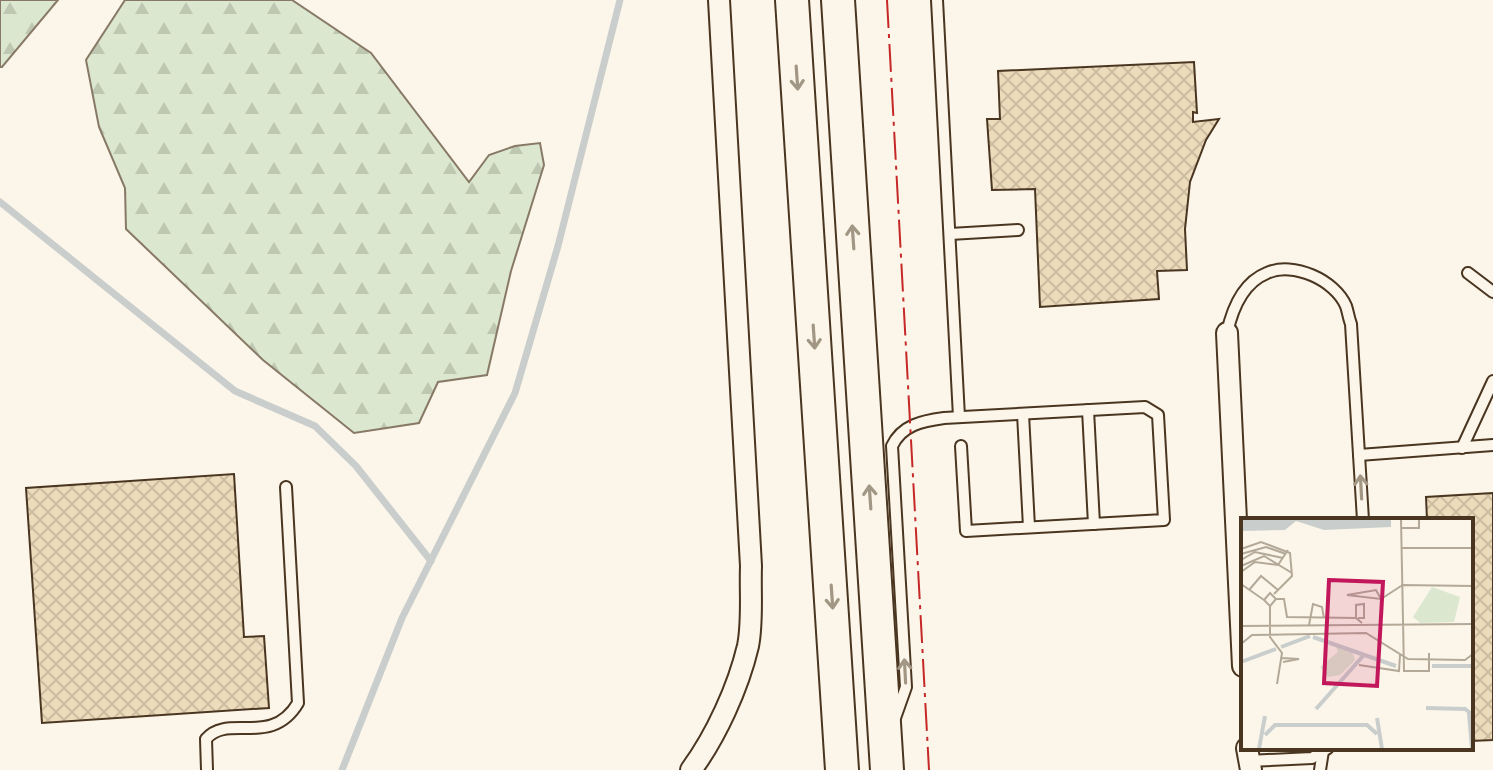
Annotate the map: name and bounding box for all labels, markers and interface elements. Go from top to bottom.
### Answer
one-way arrow [790,64,805,91]
one-way arrow [845,224,860,251]
one-way arrow [807,323,822,350]
one-way arrow [1353,475,1368,501]
one-way arrow [862,484,877,510]
inset map [1241,518,1473,750]
one-way arrow [824,583,839,610]
one-way arrow [898,658,913,685]

